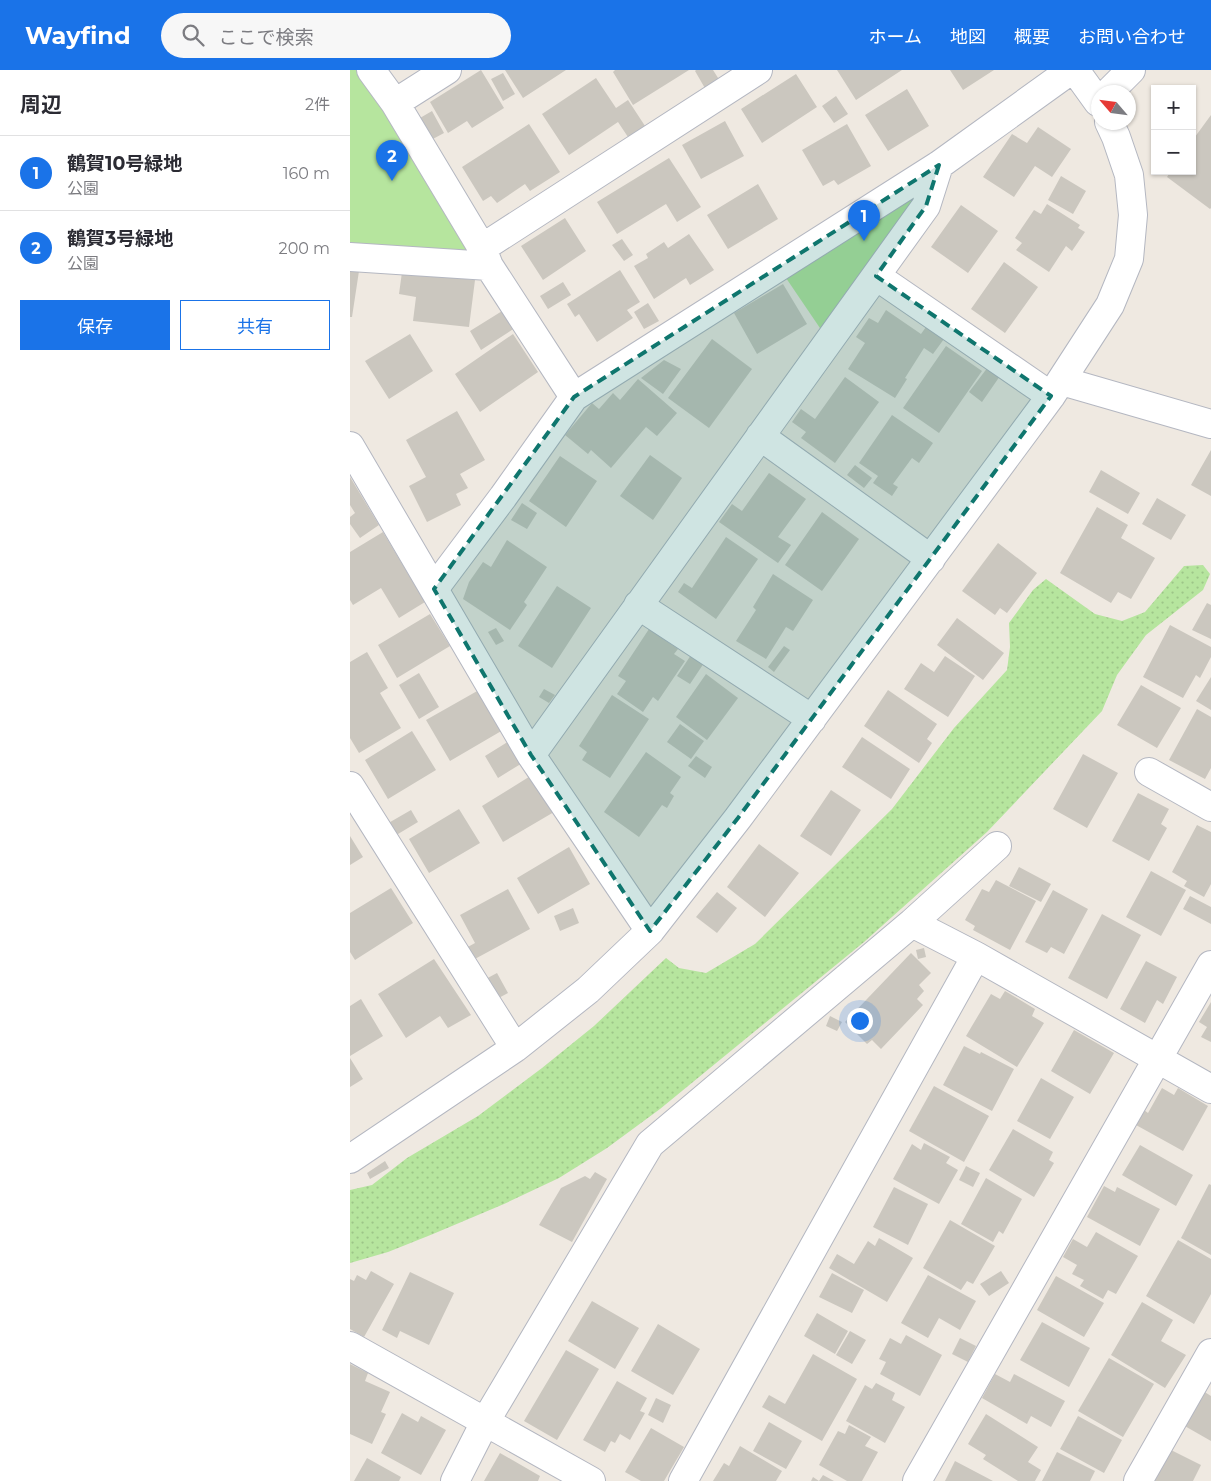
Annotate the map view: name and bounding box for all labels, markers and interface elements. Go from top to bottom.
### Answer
search box [161,13,511,58]
text: Wayfind [25,21,131,50]
icon: search [179,21,207,49]
text: ここで検索 [219,26,314,49]
text: ホーム [869,26,922,48]
text: 地図 [950,26,986,48]
text: 概要 [1014,26,1050,48]
text: お問い合わせ [1078,26,1186,48]
north arrow [1091,85,1136,130]
map controls [1151,85,1196,175]
button: + [1151,85,1196,130]
text: 周辺 [20,92,62,117]
text: 2件 [305,95,330,114]
button: − [1151,130,1196,175]
pin: 2 [376,140,408,181]
text: 鶴賀10号緑地 [67,152,182,175]
text: 1 [33,164,39,183]
text: 160 m [283,164,330,183]
text: 公園 [67,179,99,198]
pin: 1 [848,200,880,241]
text: 鶴賀3号緑地 [67,227,173,250]
text: 2 [31,239,41,258]
text: 200 m [279,239,330,258]
text: 公園 [67,254,99,273]
button: 保存 [20,300,170,350]
button: 共有 [180,300,330,350]
your location [847,1008,873,1034]

